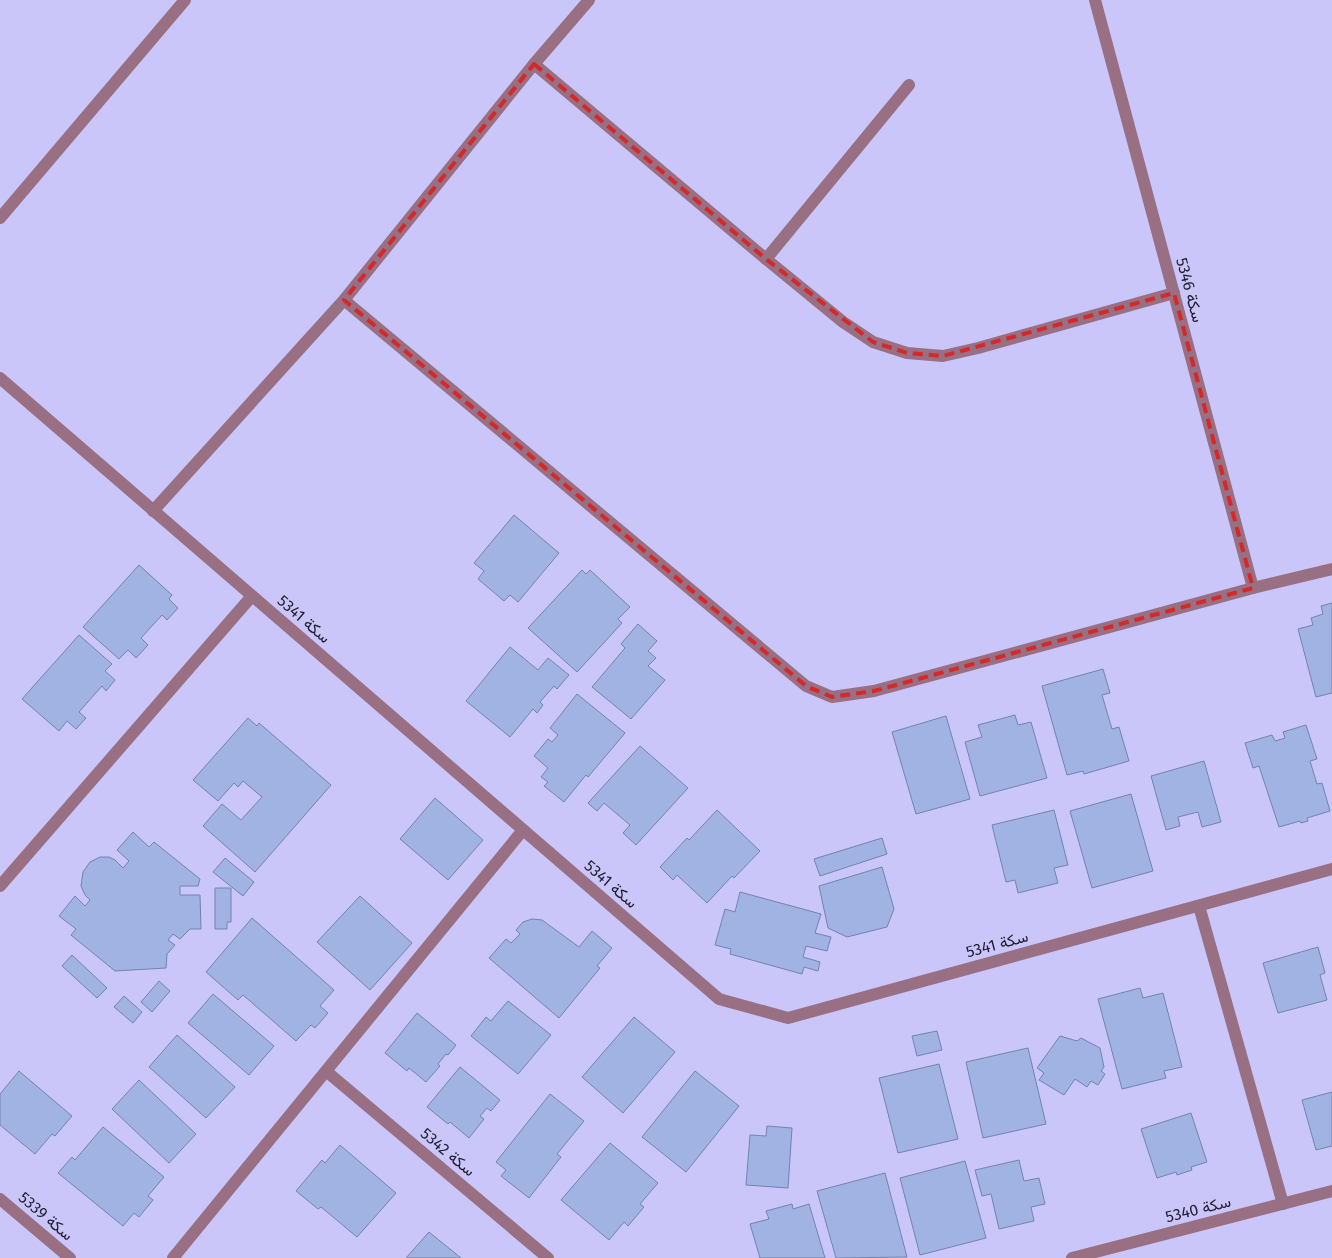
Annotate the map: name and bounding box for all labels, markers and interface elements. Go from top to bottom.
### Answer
street label: سكة 5346 [1172,256,1208,324]
street label: سكة 5341 [274,591,334,647]
street label: سكة 5341 [581,856,641,912]
street label: سكة 5341 [964,927,1030,961]
street label: سكة 5342 [417,1124,479,1180]
street label: سكة 5339 [15,1188,77,1244]
street label: سكة 5340 [1163,1192,1233,1226]

